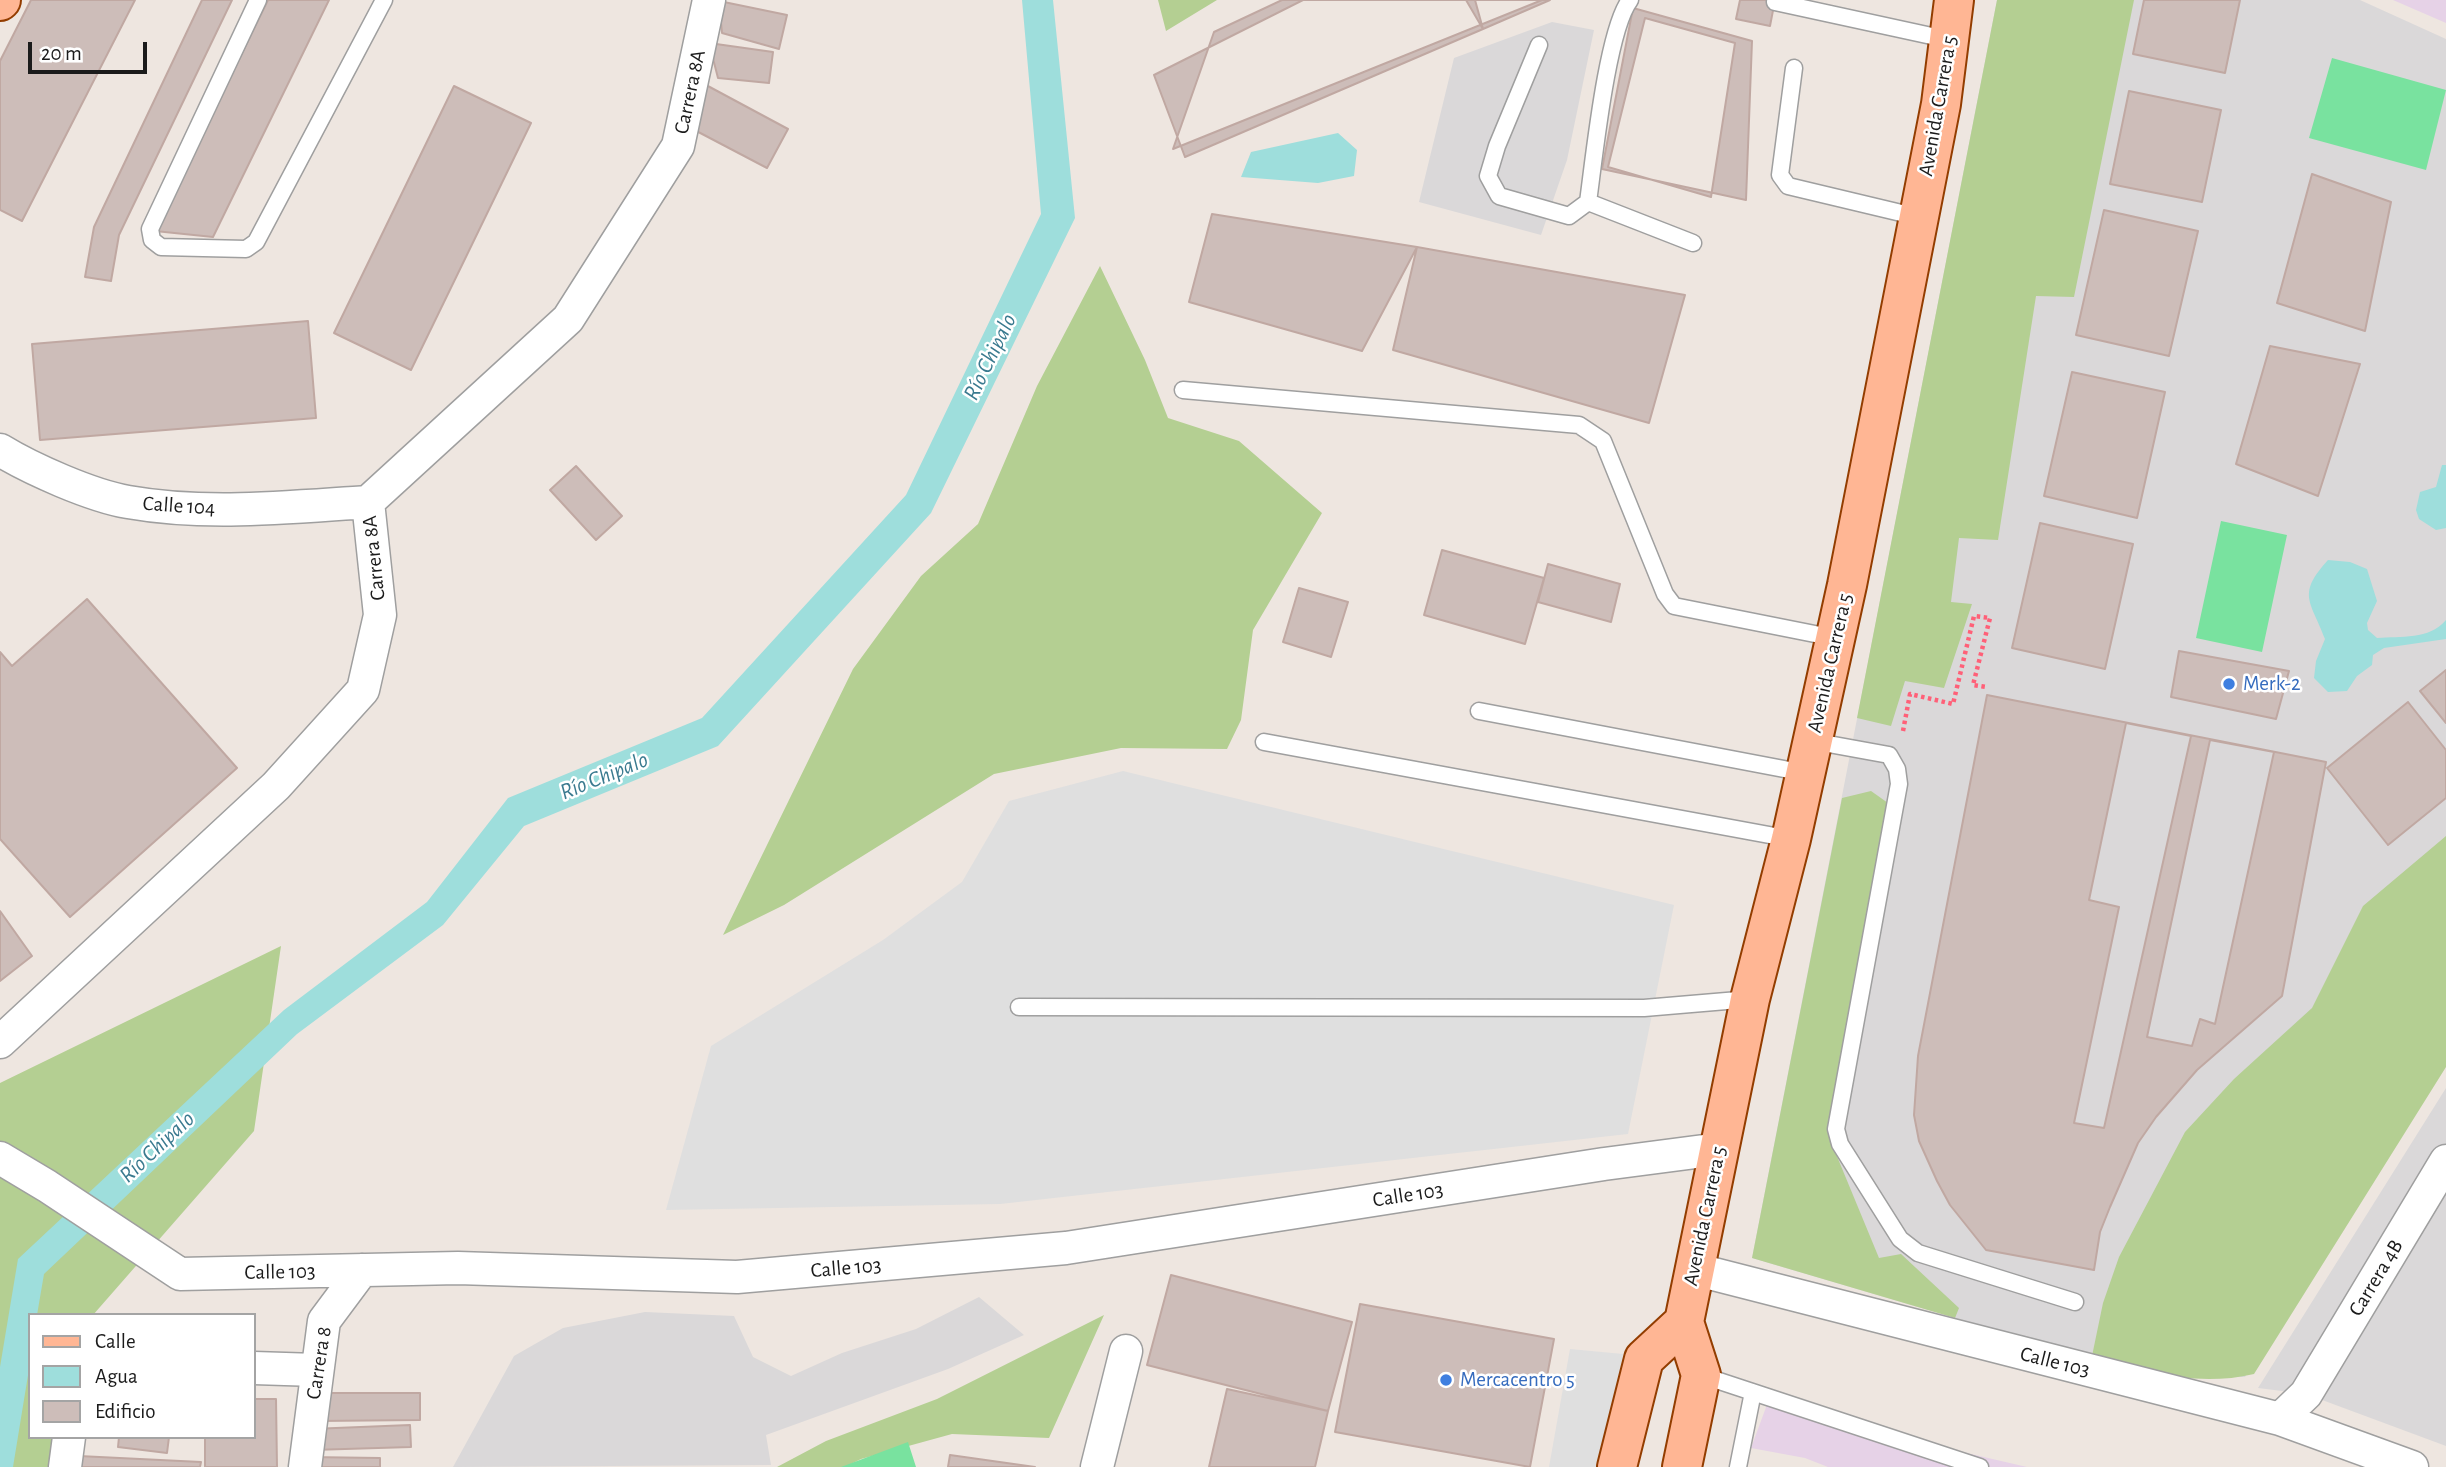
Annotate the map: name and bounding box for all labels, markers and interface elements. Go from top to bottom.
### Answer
scale bar [32,28,150,72]
street label: Avenida Carrera 5 [1913,34,1963,178]
text: 20 m [41,43,82,64]
street label: Carrera 8A [669,48,711,136]
water label: Río Chipalo [957,309,1023,405]
street label: Calle 104 [142,491,216,521]
street label: Carrera 8A [357,514,391,602]
street label: Avenida Carrera 5 [1802,591,1858,735]
place label: Merk-2 [2243,671,2301,697]
marker: Merk-2 [2221,676,2237,692]
water label: Río Chipalo [556,746,652,806]
water label: Río Chipalo [114,1105,200,1189]
street label: Avenida Carrera 5 [1678,1144,1732,1288]
street label: Calle 103 [1371,1177,1445,1213]
street label: Carrera 4B [2343,1235,2409,1321]
street label: Calle 103 [809,1252,883,1284]
street label: Calle 103 [244,1259,316,1285]
legend [28,1313,256,1439]
street label: Carrera 8 [301,1325,337,1401]
text: Calle [95,1331,136,1352]
street label: Calle 103 [2017,1341,2093,1383]
text: Agua [95,1366,138,1387]
place label: Mercacentro 5 [1460,1367,1575,1393]
marker: Mercacentro 5 [1438,1372,1454,1388]
text: Edificio [95,1401,156,1422]

